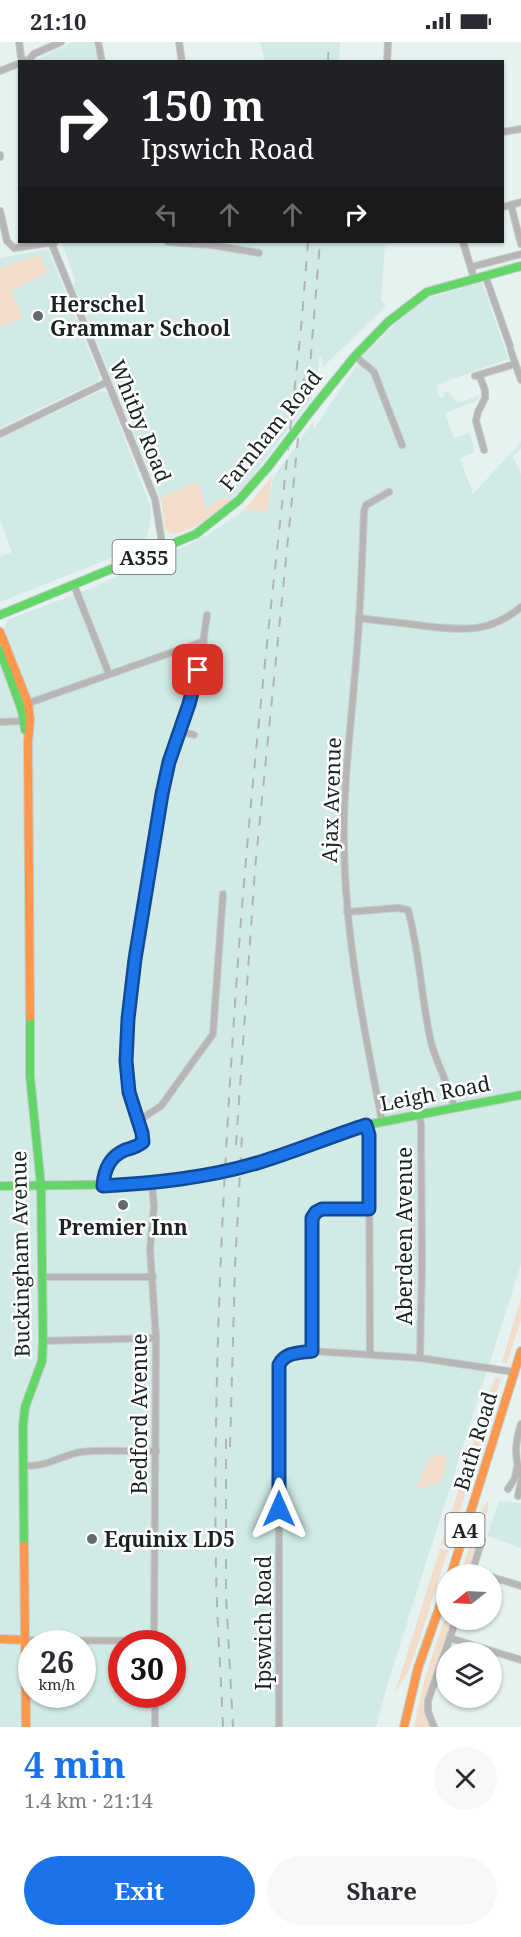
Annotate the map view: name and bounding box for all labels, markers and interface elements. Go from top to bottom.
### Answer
text: 21:10 [30,6,86,36]
text: 150 m [141,76,265,133]
icon: right [42,84,120,162]
text: Ipswich Road [141,130,314,167]
icon: left [150,198,183,231]
icon: ahead [213,198,246,231]
icon: ahead [276,198,309,231]
icon: right [339,198,372,231]
place label: Herschel Grammar School [50,290,231,342]
marker: Herschel Grammar School [31,309,45,323]
street label: Whitby Road [104,356,178,487]
street label: Farnham Road [213,364,327,496]
road number: A355 [112,540,176,574]
pin [172,644,223,695]
icon: arrive [181,653,214,686]
street label: Ajax Avenue [315,737,347,863]
street label: Leigh Road [377,1069,493,1117]
street label: Aberdeen Avenue [390,1147,418,1325]
street label: Buckingham Avenue [4,1150,36,1358]
marker: Premier Inn [116,1198,130,1212]
place label: Premier Inn [58,1213,188,1241]
street label: Bedford Avenue [125,1333,153,1495]
street label: Bath Road [447,1388,503,1494]
position arrow [247,1477,311,1541]
road number: A4 [446,1513,484,1547]
place label: Equinix LD5 [104,1525,235,1553]
marker: Equinix LD5 [85,1532,99,1546]
street label: Ipswich Road [249,1556,277,1690]
north arrow [436,1564,502,1630]
map controls [436,1564,502,1708]
speed limit sign: 30 [108,1630,186,1708]
text: 26 [40,1641,74,1682]
button: layers [436,1642,502,1708]
text: km/h [39,1674,75,1694]
text: 4 min [24,1740,126,1789]
button: close [434,1747,497,1810]
text: 1.4 km · 21:14 [24,1787,153,1814]
button: Exit [24,1856,255,1925]
button: Share [267,1856,497,1925]

